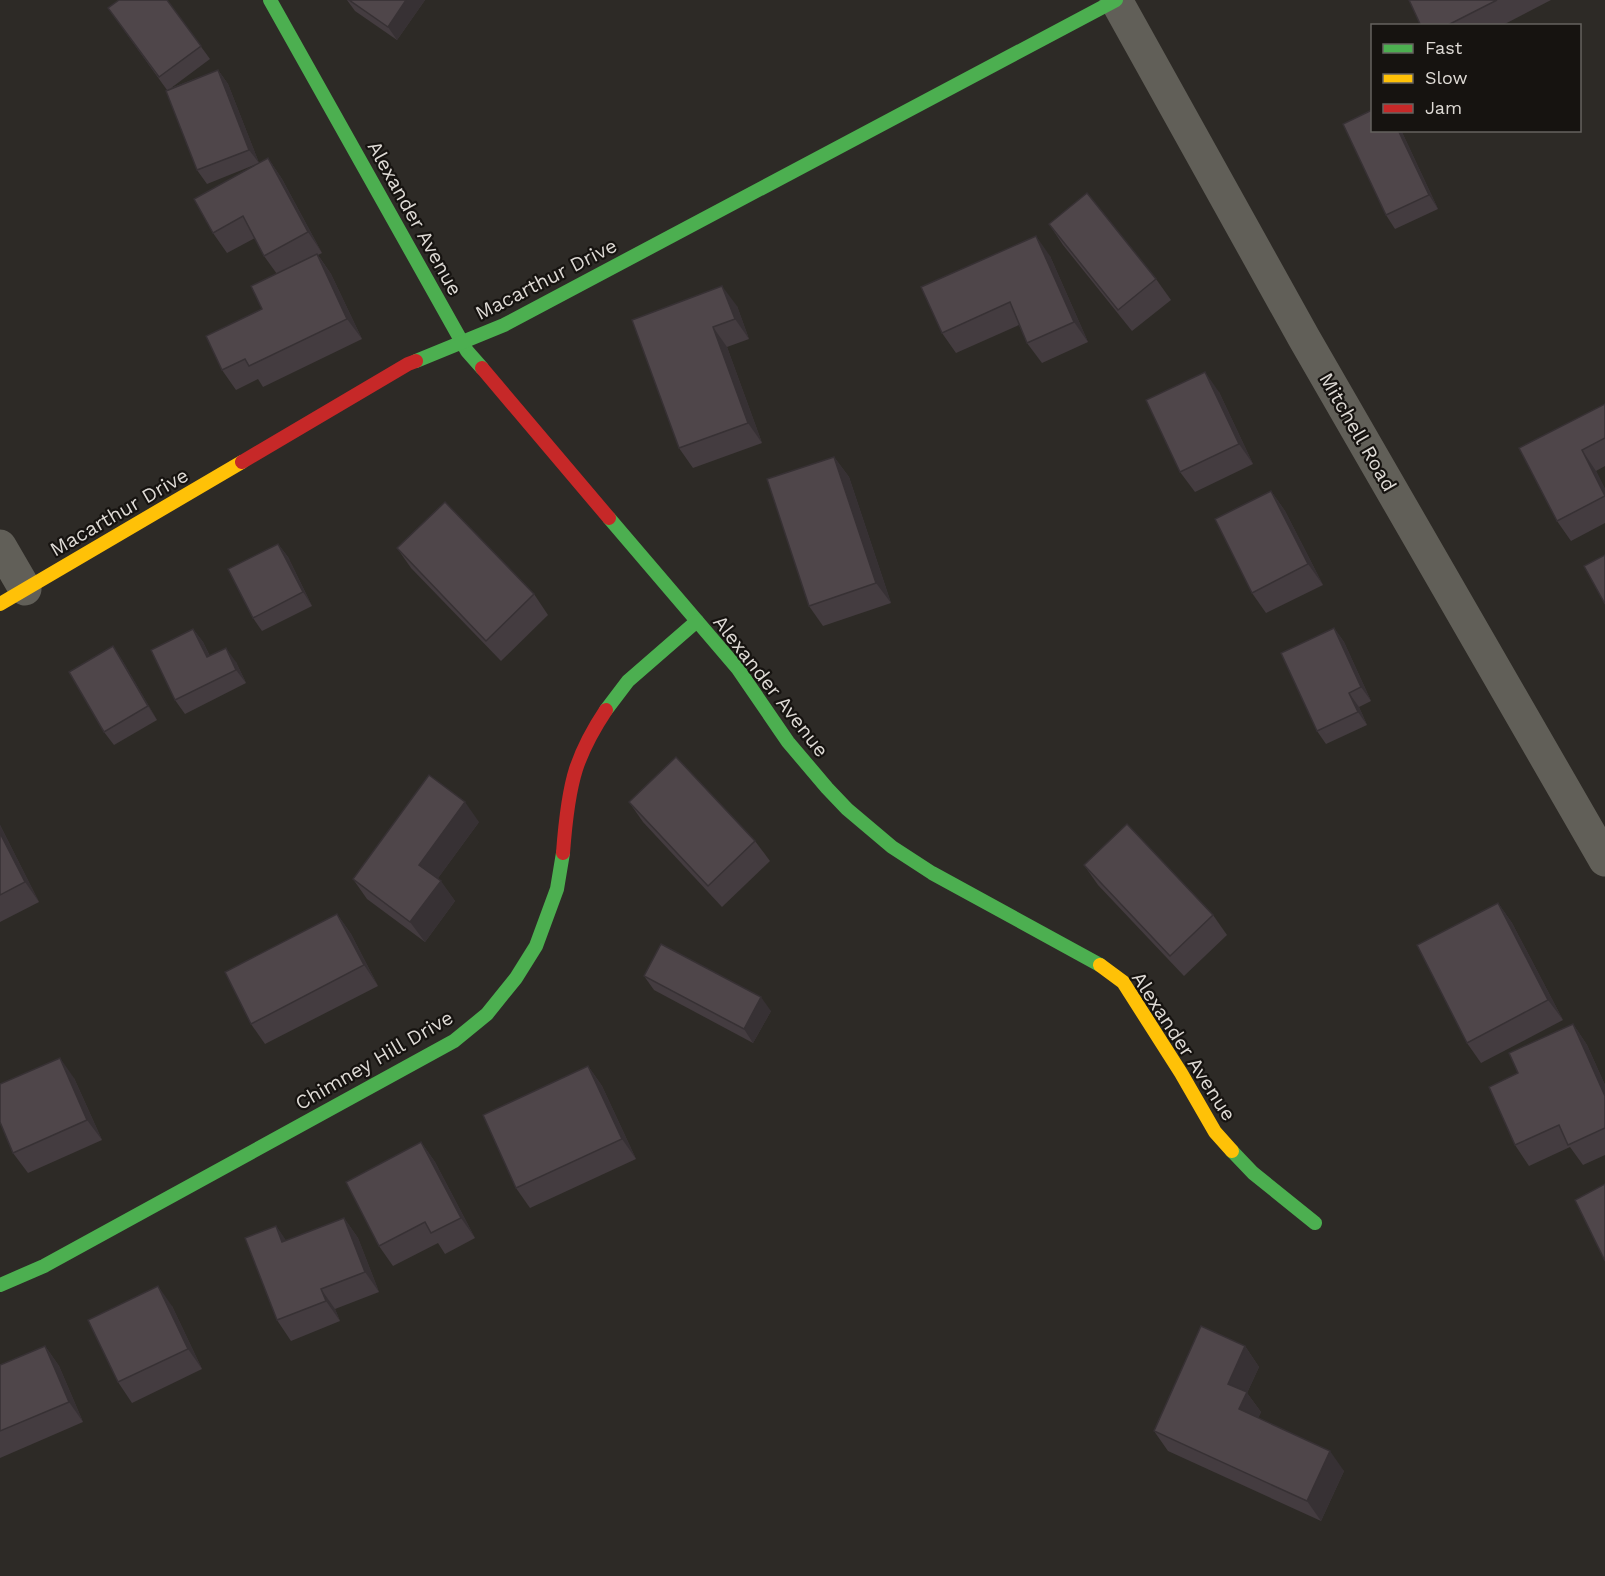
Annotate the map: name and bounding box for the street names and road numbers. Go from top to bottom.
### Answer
street label: Alexander Avenue [363,136,467,300]
street label: Macarthur Drive [471,233,621,325]
street label: Mitchell Road [1314,368,1402,496]
street label: Macarthur Drive [46,463,192,561]
street label: Alexander Avenue [708,610,834,762]
street label: Alexander Avenue [1127,967,1241,1125]
street label: Chimney Hill Drive [291,1005,457,1115]

